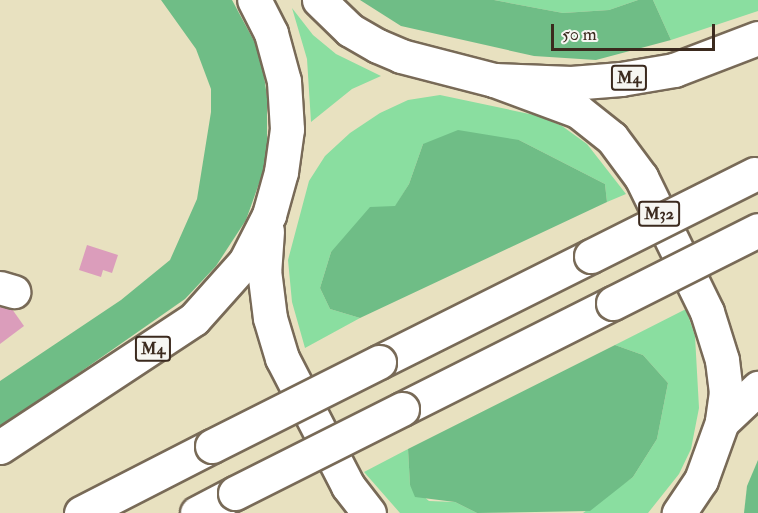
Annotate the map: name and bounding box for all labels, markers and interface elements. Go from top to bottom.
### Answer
scale bar [554,12,718,50]
text: 50 m [562,23,597,46]
road number: M4 [610,65,648,91]
road number: M32 [638,201,680,227]
road number: M4 [134,336,172,362]

